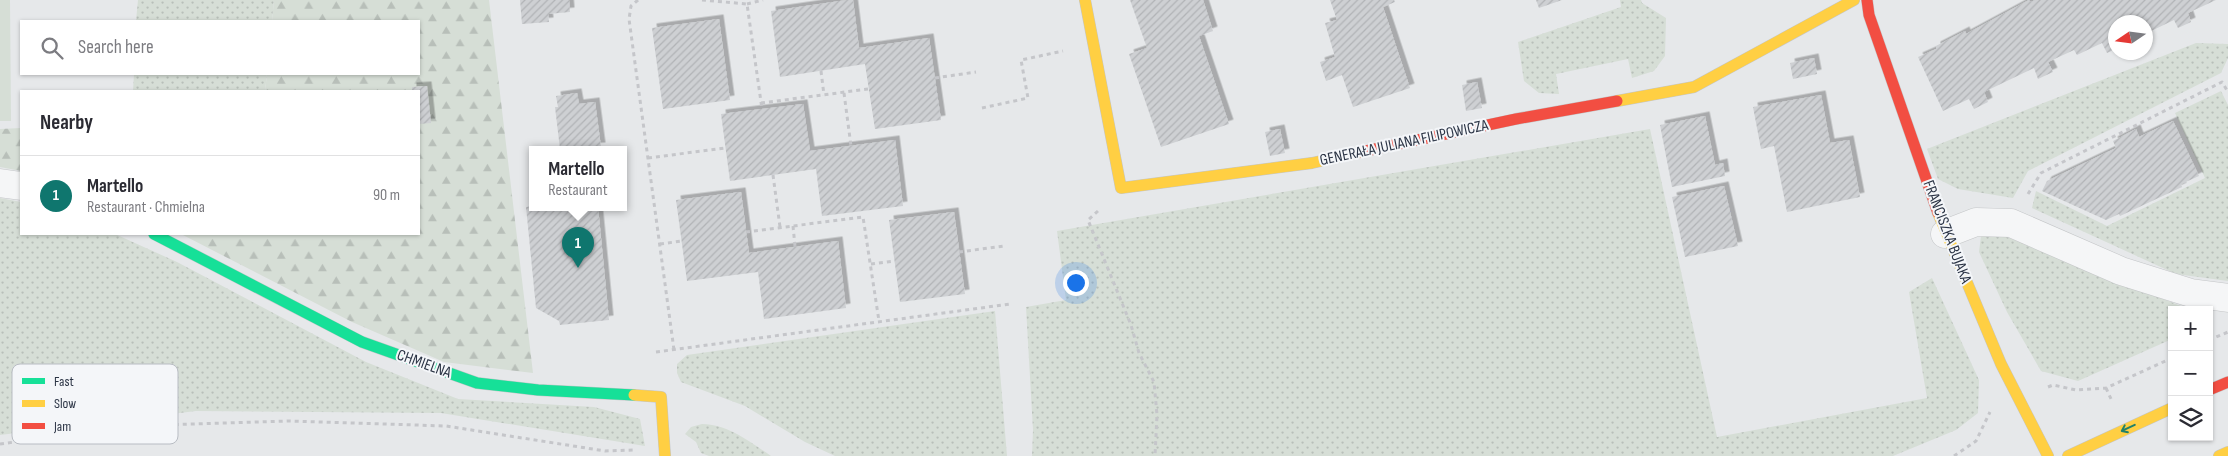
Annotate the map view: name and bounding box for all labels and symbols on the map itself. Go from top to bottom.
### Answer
north arrow [2108,15,2153,60]
street label: GENERAŁA JULIANA FILIPOWICZA [1318,116,1490,170]
street label: FRANCISZKA BUJAKA [1919,178,1975,286]
pin: 1 [562,227,594,268]
your location [1063,270,1089,296]
street label: CHMIELNA [394,345,454,383]
legend [12,364,178,444]
text: Fast [54,373,74,390]
text: Slow [54,395,76,412]
text: Jam [53,418,71,435]
one-way arrow [2120,423,2135,433]

